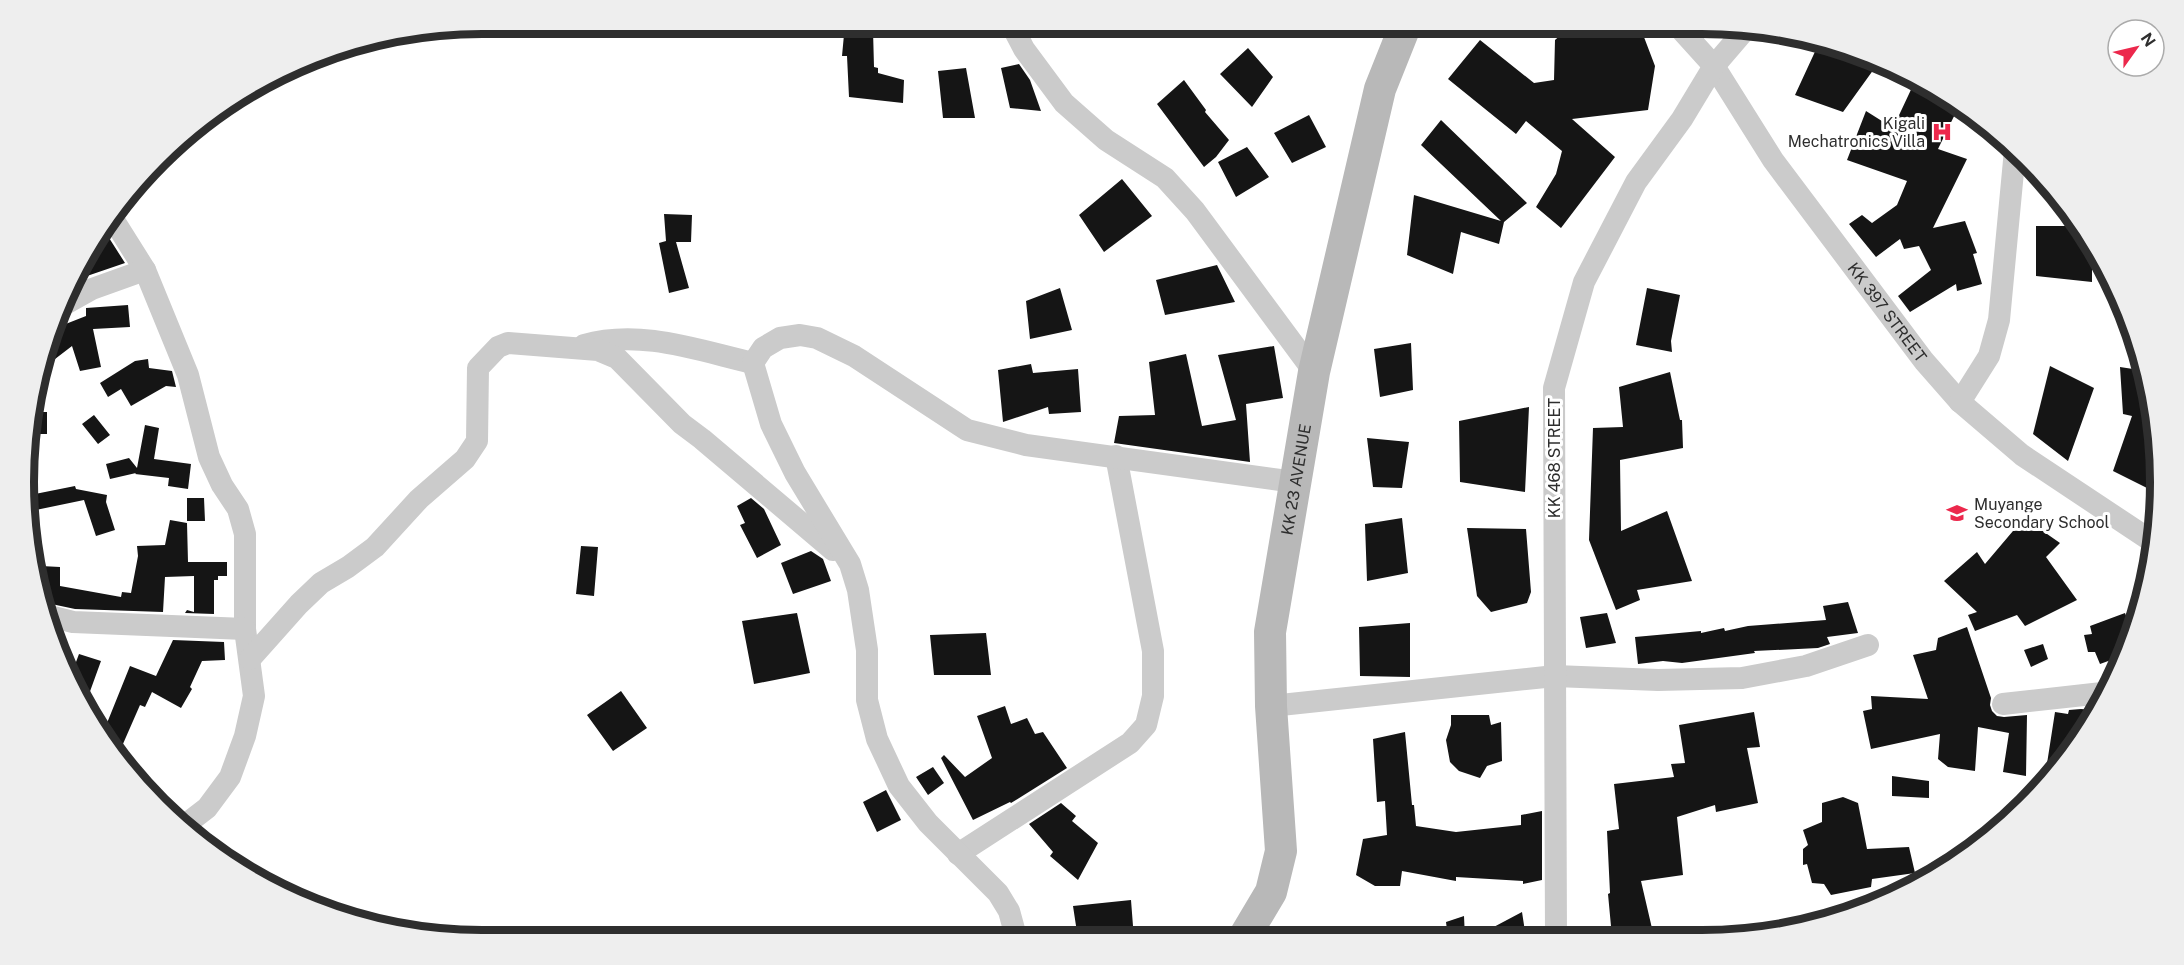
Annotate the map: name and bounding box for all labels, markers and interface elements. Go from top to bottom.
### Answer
north arrow [2106,18,2166,78]
text: N [2137,29,2159,50]
place label: Kigali Mechatronics Villa [1788,114,1925,151]
hospital icon: Kigali Mechatronics Villa [1930,120,1954,144]
street label: KK 397 STREET [1844,259,1931,366]
street label: KK 468 STREET [1545,397,1564,518]
street label: KK 23 AVENUE [1277,422,1315,537]
place label: Muyange Secondary School [1974,495,2110,532]
school or university icon: Muyange Secondary School [1945,501,1969,525]

